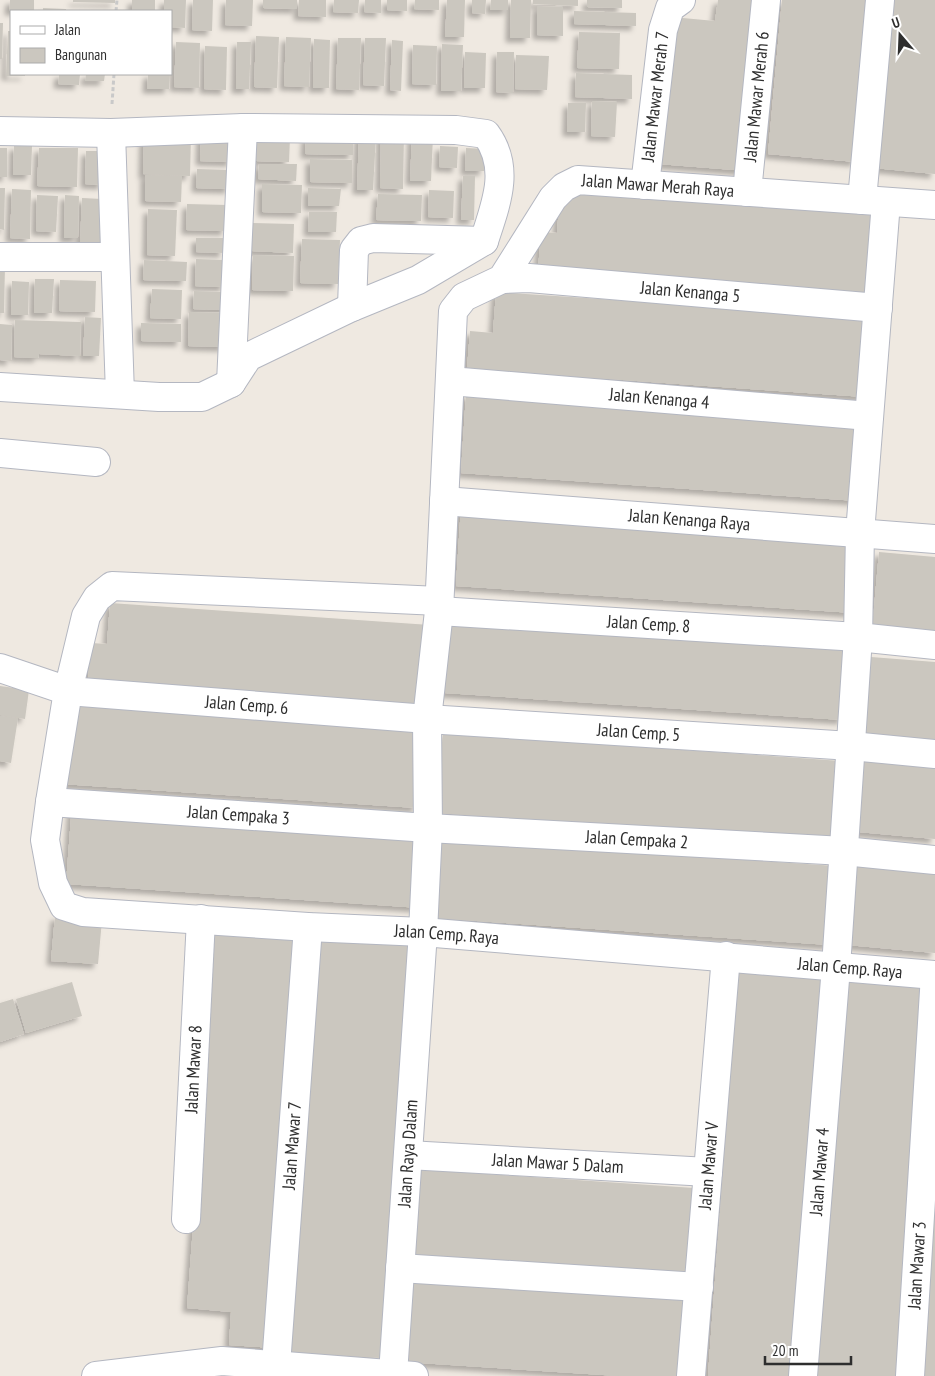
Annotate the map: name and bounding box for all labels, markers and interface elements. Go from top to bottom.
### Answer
legend [10,10,172,75]
north arrow [875,10,925,60]
text: U [889,13,902,32]
text: Jalan [54,20,81,39]
street label: Jalan Mawar Merah 7 [636,30,674,164]
street label: Jalan Mawar Merah 6 [738,30,774,164]
text: Bangunan [55,45,107,64]
street label: Jalan Mawar Merah Raya [580,168,735,202]
street label: Jalan Kenanga 5 [639,276,741,307]
street label: Jalan Kenanga 4 [607,382,710,414]
street label: Jalan Kenanga Raya [627,503,751,536]
street label: Jalan Cemp. 8 [605,609,691,638]
street label: Jalan Cemp. 6 [203,690,289,719]
street label: Jalan Cemp. 5 [595,718,681,746]
street label: Jalan Cempaka 3 [186,799,291,829]
street label: Jalan Cempaka 2 [584,825,689,853]
street label: Jalan Cemp. Raya [393,919,500,949]
street label: Jalan Cemp. Raya [796,951,904,983]
street label: Jalan Mawar 8 [179,1025,207,1115]
street label: Jalan Raya Dalam [392,1099,423,1209]
street label: Jalan Mawar 7 [277,1101,306,1191]
street label: Jalan Mawar V [693,1120,723,1211]
street label: Jalan Mawar 4 [804,1127,834,1217]
street label: Jalan Mawar 5 Dalam [490,1148,624,1178]
street label: Jalan Mawar 3 [902,1221,931,1311]
scale bar [765,1334,851,1366]
text: 20 m [772,1341,798,1360]

